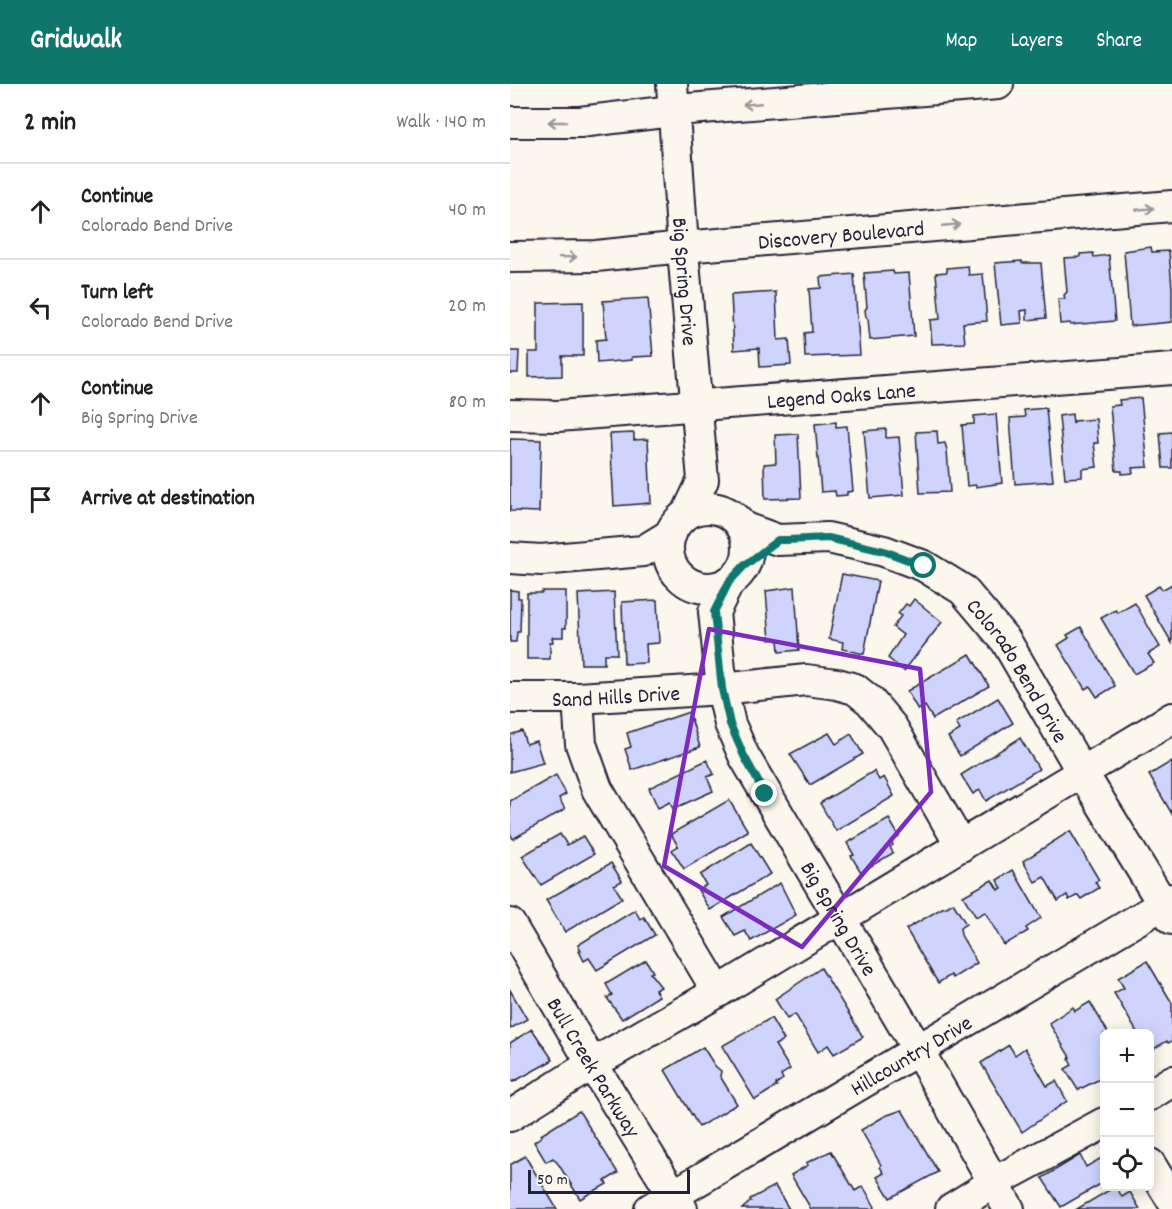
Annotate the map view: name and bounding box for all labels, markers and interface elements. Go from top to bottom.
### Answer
text: Gridwalk [30,22,122,62]
text: Map [946,27,977,57]
text: Layers [1010,27,1063,57]
text: Share [1096,27,1142,57]
one-way arrow [742,99,762,110]
text: 2 min [24,105,76,142]
text: Walk · 140 m [397,109,486,137]
one-way arrow [548,116,568,128]
text: Continue [81,182,153,213]
icon: ahead [24,195,57,228]
text: 40 m [448,197,486,225]
one-way arrow [1135,203,1155,214]
text: Colorado Bend Drive [81,213,233,241]
street label: Discovery Boulevard [757,215,926,260]
street label: Big Spring Drive [662,217,703,347]
one-way arrow [941,219,960,230]
one-way arrow [558,251,578,263]
text: Turn left [81,278,153,309]
icon: left [24,291,57,324]
text: 20 m [448,293,486,321]
text: Colorado Bend Drive [81,309,233,337]
text: Continue [81,374,153,405]
street label: Legend Oaks Lane [766,377,917,419]
icon: ahead [24,387,57,420]
text: 80 m [449,389,486,417]
text: Big Spring Drive [81,405,198,433]
icon: arrive [24,483,57,516]
text: Arrive at destination [81,484,255,515]
route start [910,552,936,578]
street label: Colorado Bend Drive [957,593,1074,750]
street label: Sand Hills Drive [552,680,681,717]
route end [751,780,777,806]
street label: Big Spring Drive [791,857,883,983]
street label: Bull Creek Parkway [537,993,647,1146]
street label: Hillcountry Drive [846,1009,979,1106]
map controls [1100,1029,1154,1191]
button: + [1100,1029,1154,1083]
button: − [1100,1083,1154,1137]
button: locate [1100,1137,1154,1191]
scale bar [528,1167,690,1194]
text: 50 m [537,1169,568,1192]

